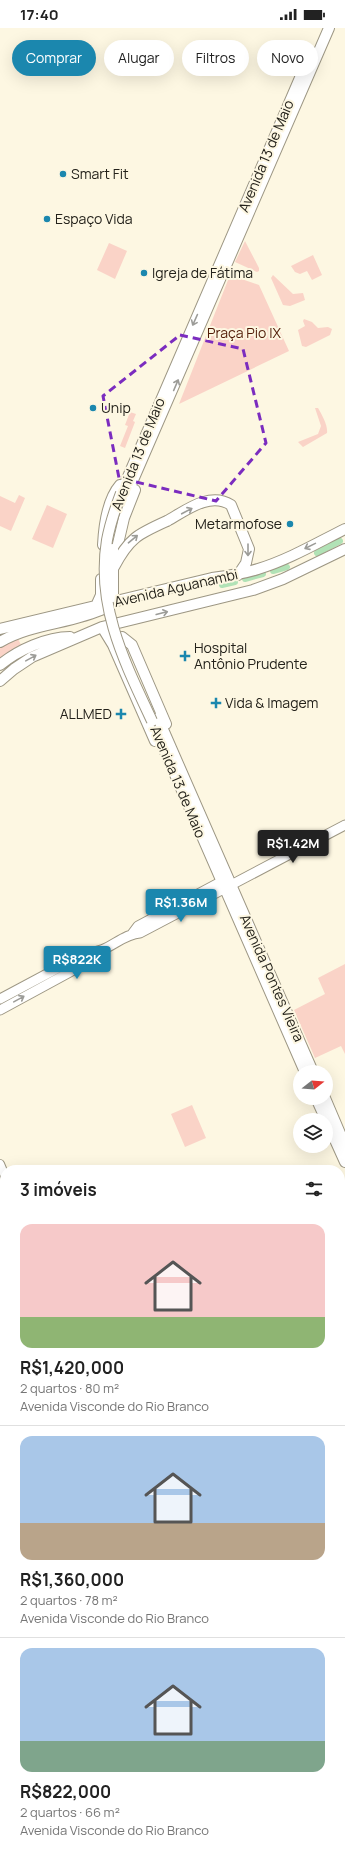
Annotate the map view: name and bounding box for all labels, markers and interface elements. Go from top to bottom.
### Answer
text: 17:40 [20,4,59,25]
chip: Comprar [12,40,96,76]
chip: Alugar [104,40,174,76]
chip: Filtros [182,40,249,76]
chip: Novo [257,40,318,76]
street label: Avenida 13 de Maio [233,97,298,215]
place label: Smart Fit [71,164,129,183]
marker: Smart Fit [58,169,68,179]
place label: Espaço Vida [55,209,133,228]
marker: Espaço Vida [42,214,52,224]
place label: Igreja de Fátima [152,263,253,282]
marker: Igreja de Fátima [139,268,149,278]
one-way arrow [190,314,198,326]
park label: Praça Pio IX [207,323,281,342]
one-way arrow [173,379,180,391]
street label: Avenida 13 de Maio [106,395,169,513]
place label: Unip [101,398,131,417]
marker: Unip [88,403,98,413]
one-way arrow [180,506,192,514]
place label: Metarmofose [195,514,282,533]
marker: Metarmofose [285,519,295,529]
one-way arrow [128,535,139,544]
one-way arrow [304,543,316,550]
one-way arrow [244,544,251,557]
street label: Avenida Aguanambi [112,564,240,611]
one-way arrow [156,608,169,616]
place label: Hospital Antônio Prudente [194,638,307,673]
marker: Hospital Antônio Prudente [179,650,191,662]
one-way arrow [25,653,37,661]
place label: Vida & Imagem [225,693,318,712]
marker: Vida & Imagem [210,697,222,709]
place label: ALLMED [60,704,112,723]
marker: ALLMED [115,708,127,720]
street label: Avenida 13 de Maio [146,723,211,841]
pin: R$1.42M [256,830,330,864]
text: R$1.42M [267,834,319,852]
pin: R$1.36M [144,889,218,923]
text: R$1.36M [155,893,207,911]
street label: Avenida Pontes Vieira [236,911,309,1045]
pin: R$822K [44,946,110,980]
text: R$822K [53,950,101,968]
one-way arrow [13,995,25,1002]
north arrow [293,1065,333,1105]
map controls [293,1065,333,1153]
button: layers [293,1113,333,1153]
text: 3 imóveis [20,1178,97,1201]
icon: filters [303,1178,325,1200]
icon: home [137,1250,209,1322]
text: R$1,420,000 [20,1356,124,1379]
text: 2 quartos · 80 m² [20,1379,119,1397]
text: Avenida Visconde do Rio Branco [20,1397,209,1415]
icon: home [137,1462,209,1534]
text: R$1,360,000 [20,1568,124,1591]
text: 2 quartos · 78 m² [20,1591,118,1609]
text: Avenida Visconde do Rio Branco [20,1609,209,1627]
icon: home [137,1674,209,1746]
text: R$822,000 [20,1780,111,1803]
text: 2 quartos · 66 m² [20,1803,120,1821]
text: Avenida Visconde do Rio Branco [20,1821,209,1839]

